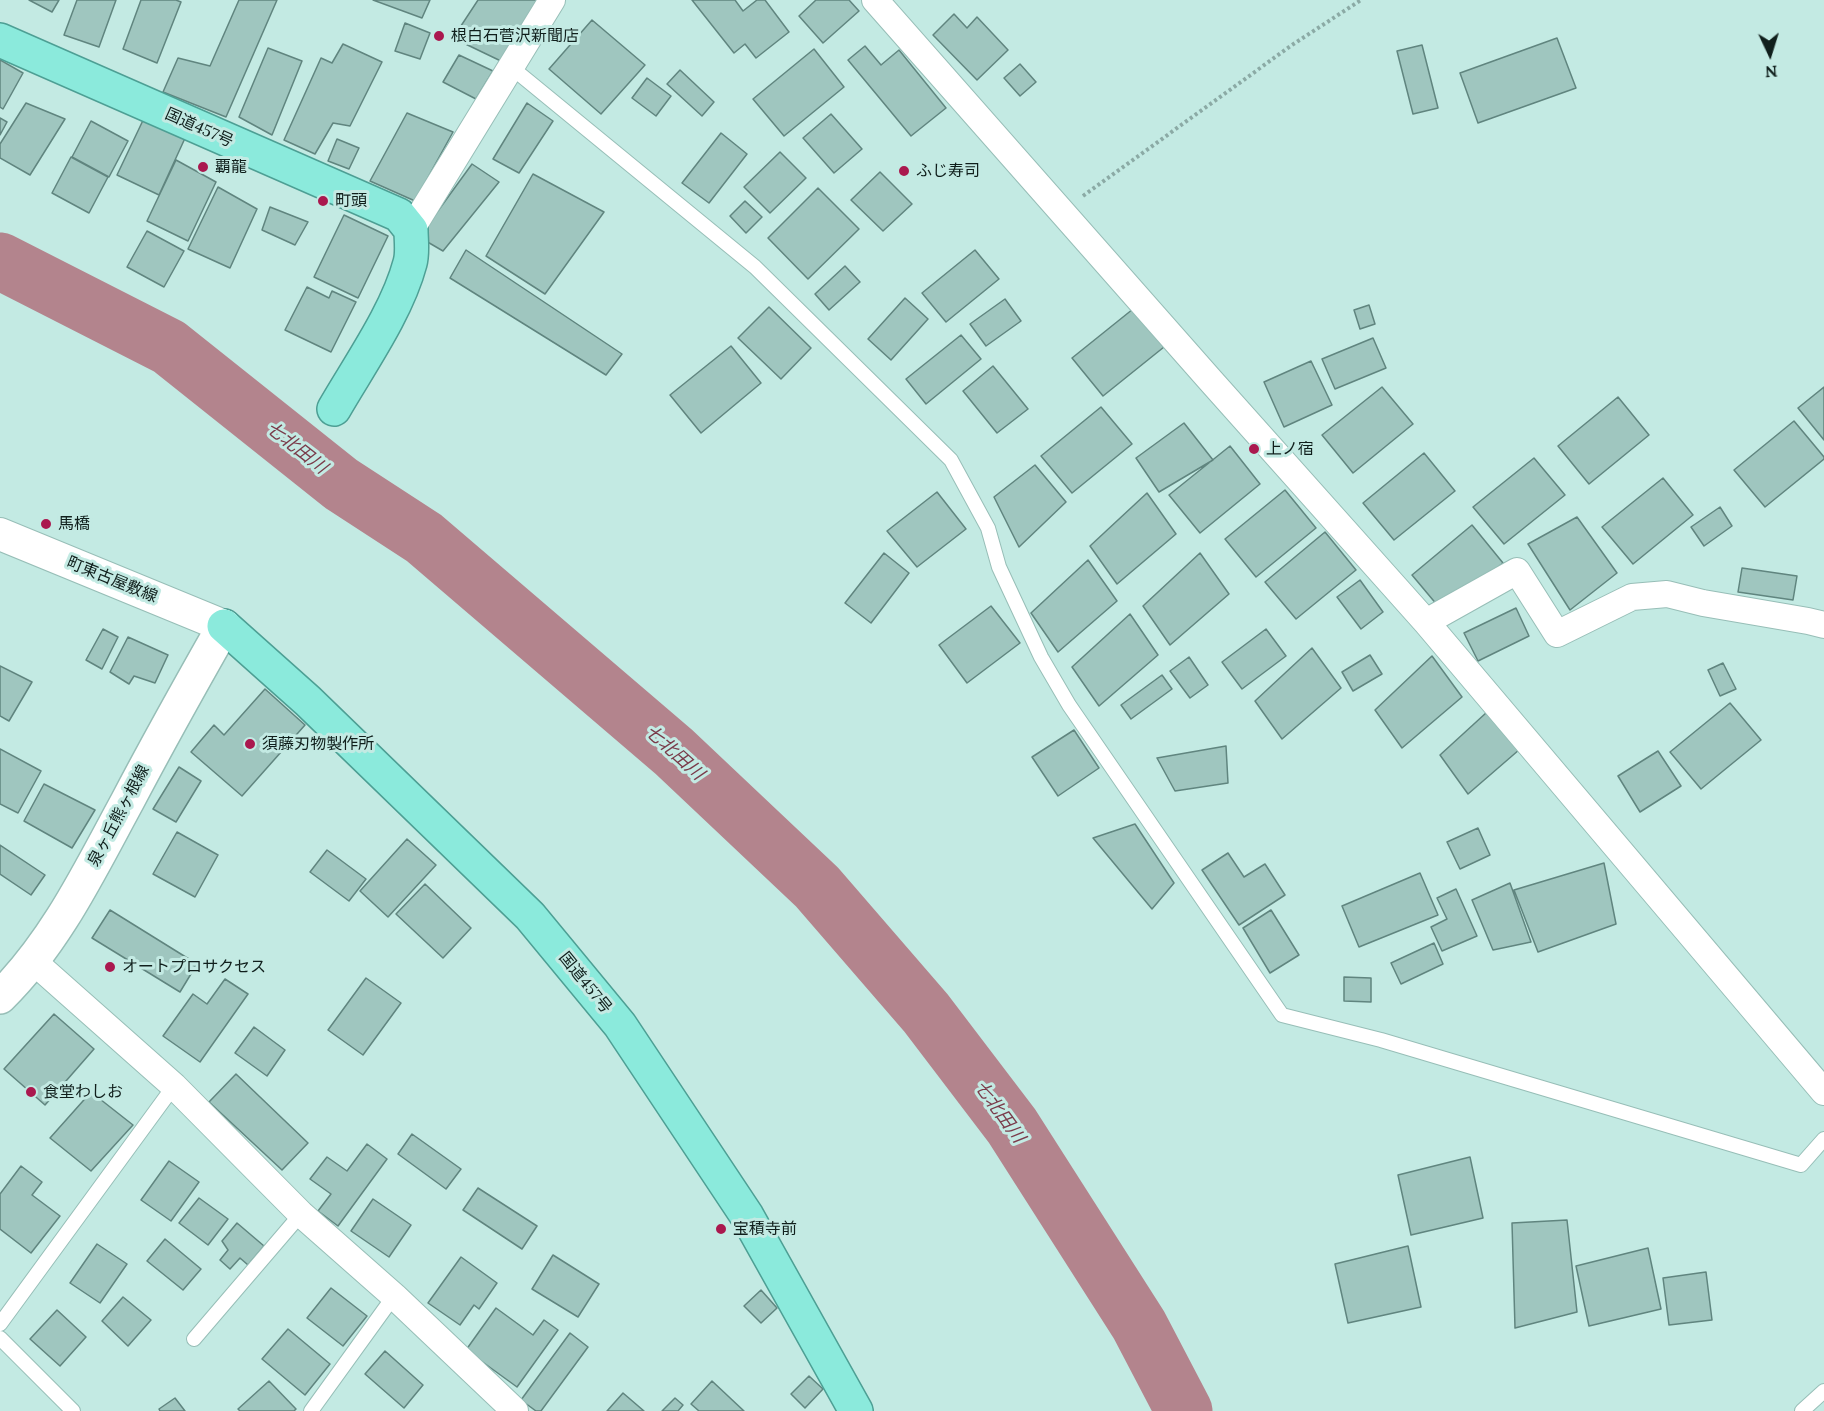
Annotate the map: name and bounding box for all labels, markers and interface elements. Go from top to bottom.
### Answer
north arrow [1740,24,1800,84]
place label: 根白石菅沢新聞店 [451,26,579,46]
marker: 根白石菅沢新聞店 [432,29,446,43]
text: N [1764,62,1778,82]
street label: 国道457号 [162,104,236,152]
place label: 覇龍 [215,157,247,177]
marker: 覇龍 [196,160,210,174]
place label: ふじ寿司 [916,161,980,181]
marker: ふじ寿司 [897,164,911,178]
place label: 町頭 [335,191,367,211]
marker: 町頭 [316,194,330,208]
water label: 七北田川 [261,417,331,479]
place label: 上ノ宿 [1266,439,1314,459]
marker: 上ノ宿 [1247,442,1261,456]
place label: 馬橋 [58,514,90,534]
marker: 馬橋 [39,517,53,531]
street label: 町東古屋敷線 [64,553,160,607]
water label: 七北田川 [640,721,708,785]
place label: 須藤刃物製作所 [262,734,374,754]
marker: 須藤刃物製作所 [243,737,257,751]
street label: 泉ヶ丘熊ヶ根線 [84,762,154,870]
street label: 国道457号 [555,949,615,1017]
place label: オートプロサクセス [122,957,266,977]
marker: オートプロサクセス [103,960,117,974]
water label: 七北田川 [969,1077,1029,1147]
place label: 食堂わしお [43,1082,123,1102]
marker: 食堂わしお [24,1085,38,1099]
place label: 宝積寺前 [733,1219,797,1239]
marker: 宝積寺前 [714,1222,728,1236]

